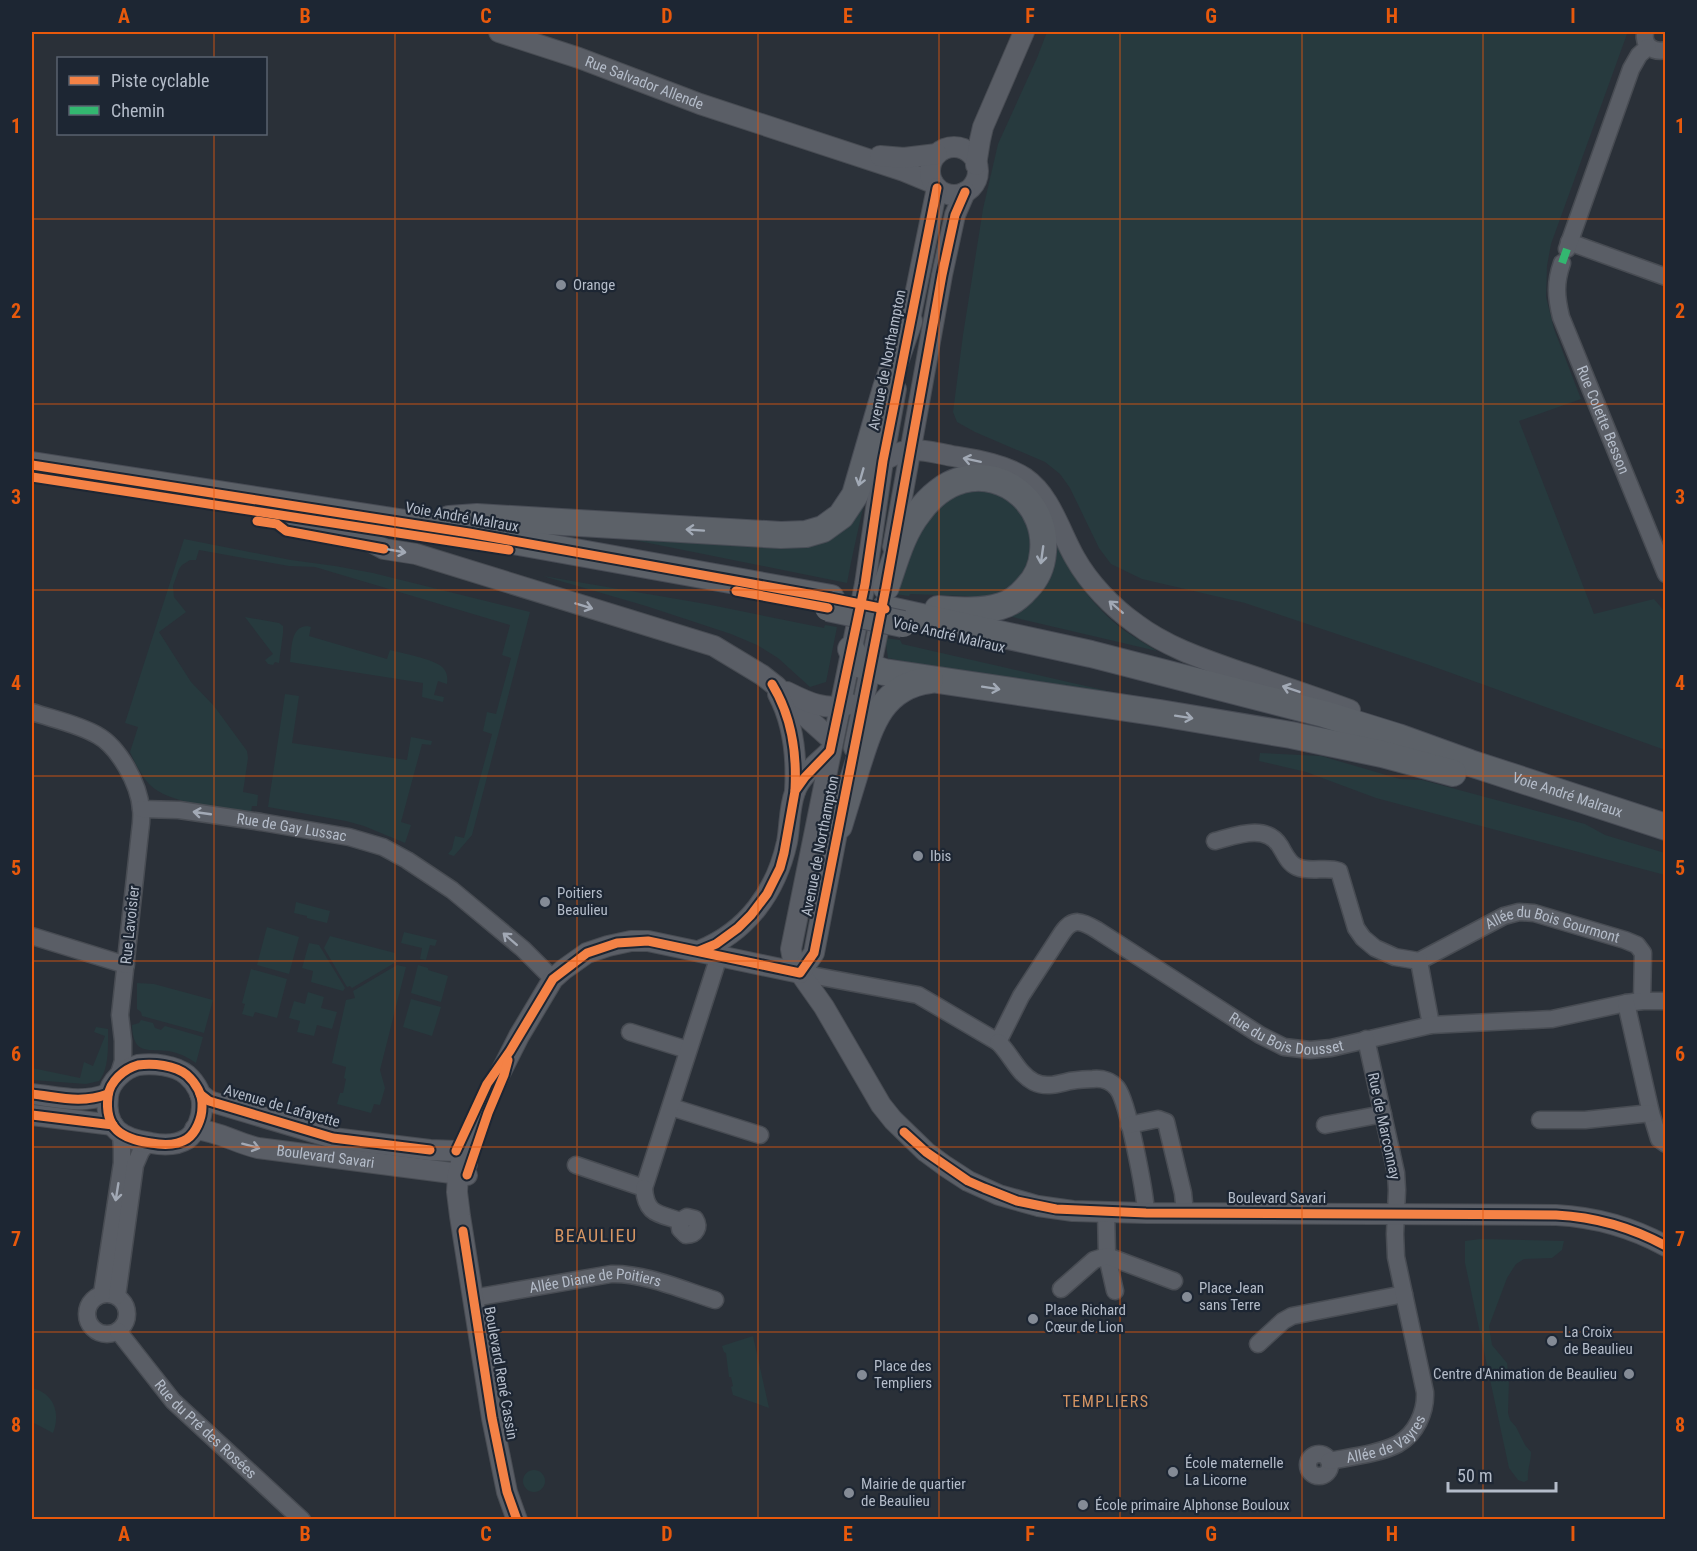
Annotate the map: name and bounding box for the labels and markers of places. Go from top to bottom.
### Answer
place label: Orange [573,276,615,294]
marker: Orange [554,278,568,292]
place label: Ibis [930,847,952,865]
marker: Ibis [911,849,925,863]
place label: Poitiers Beaulieu [557,884,608,919]
marker: Poitiers Beaulieu [538,895,552,909]
place label: Place Jean sans Terre [1199,1279,1264,1314]
marker: Place Jean sans Terre [1180,1290,1194,1304]
place label: Place Richard Cœur de Lion [1045,1301,1126,1336]
marker: Place Richard Cœur de Lion [1026,1312,1040,1326]
place label: La Croix de Beaulieu [1564,1323,1633,1358]
marker: La Croix de Beaulieu [1545,1334,1559,1348]
place label: Place des Templiers [874,1357,932,1392]
place label: Centre d'Animation de Beaulieu [1433,1365,1617,1383]
marker: Centre d'Animation de Beaulieu [1622,1367,1636,1381]
marker: Place des Templiers [855,1368,869,1382]
place label: École maternelle La Licorne [1185,1454,1283,1489]
marker: École maternelle La Licorne [1166,1465,1180,1479]
place label: Mairie de quartier de Beaulieu [861,1475,966,1510]
marker: Mairie de quartier de Beaulieu [842,1486,856,1500]
place label: École primaire Alphonse Bouloux [1095,1496,1290,1514]
marker: École primaire Alphonse Bouloux [1076,1498,1090,1512]

